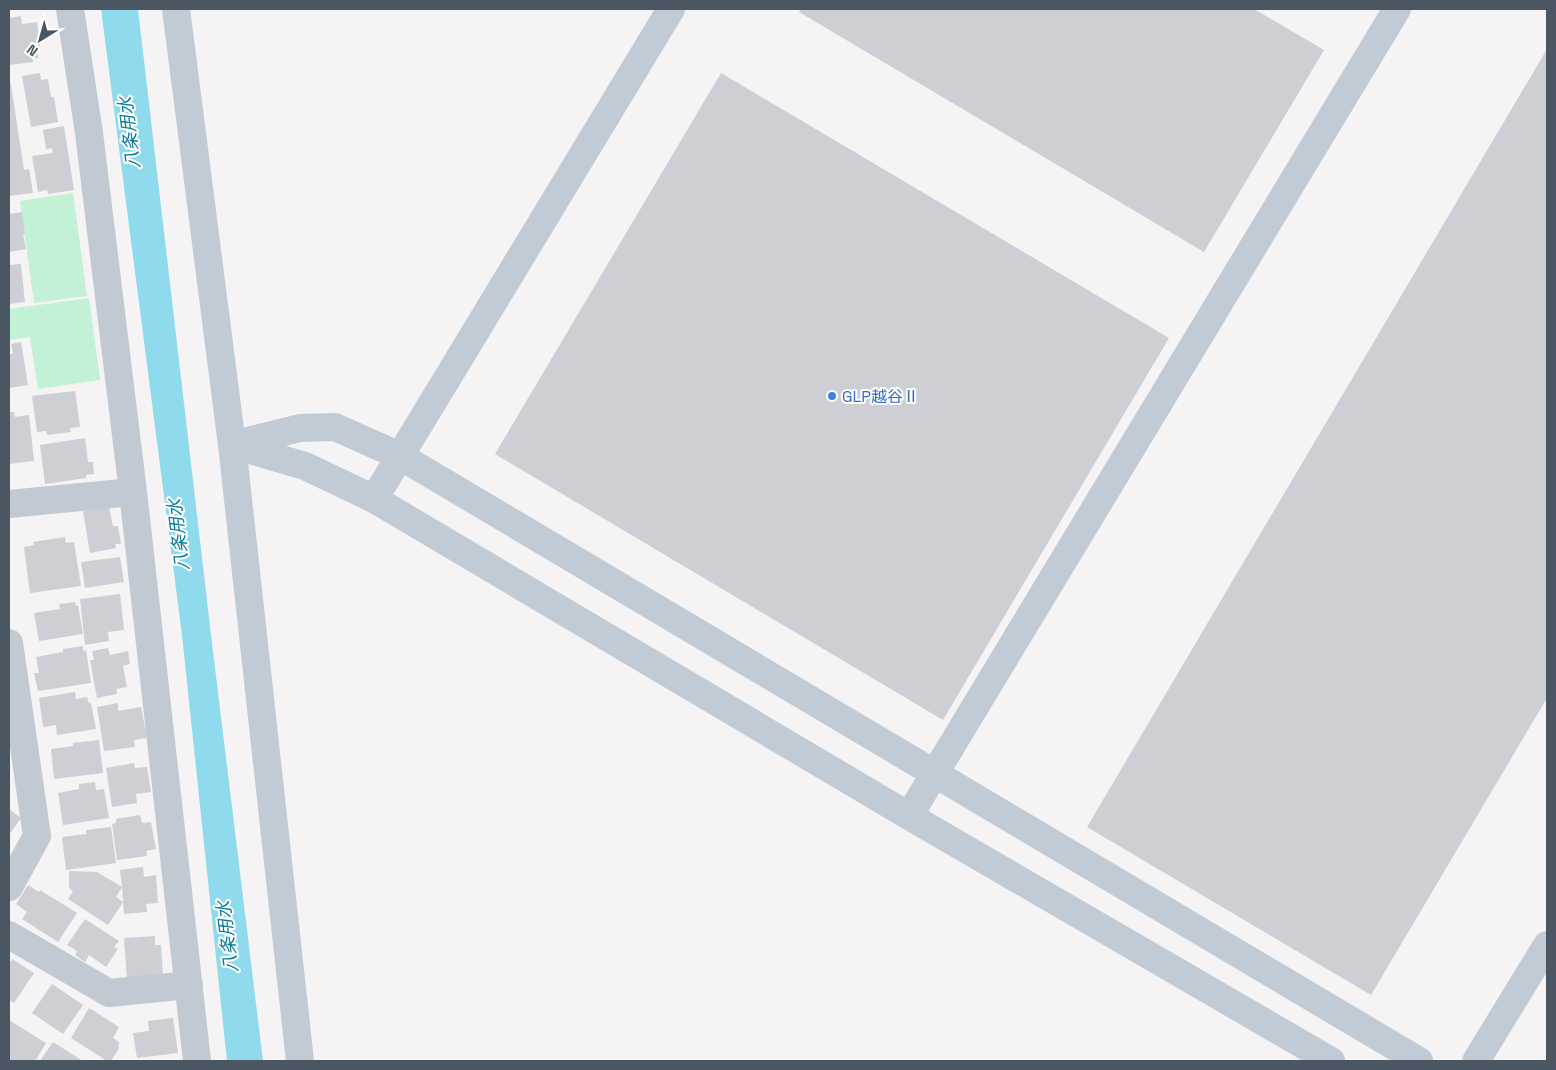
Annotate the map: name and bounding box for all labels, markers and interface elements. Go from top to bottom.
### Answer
north arrow [15,15,65,65]
text: N [23,40,41,60]
water label: 八条用水 [113,94,145,170]
place label: GLP越谷Ⅱ [842,386,919,407]
marker: GLP越谷Ⅱ [826,390,838,402]
water label: 八条用水 [162,496,194,572]
water label: 八条用水 [211,898,243,974]

